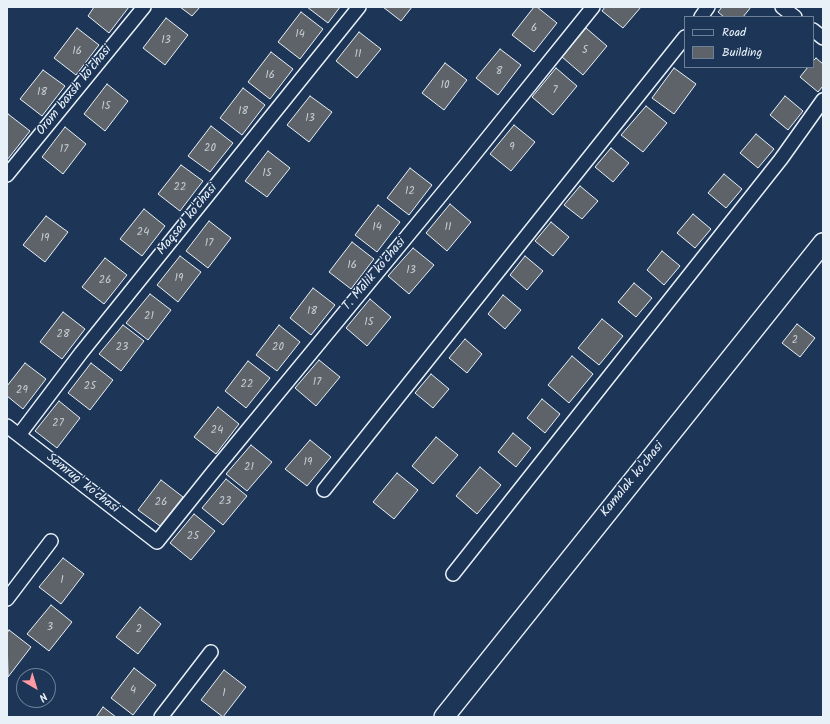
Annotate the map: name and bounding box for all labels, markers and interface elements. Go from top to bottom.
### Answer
legend [684,16,814,68]
house number: 6 [531,22,537,36]
text: Road [722,23,746,42]
house number: 14 [295,28,305,42]
house number: 13 [161,34,171,48]
street label: Orom baxsh ko'chasi [34,43,116,139]
text: Building [722,43,762,62]
house number: 5 [582,44,588,58]
house number: 16 [72,45,82,59]
house number: 11 [355,48,361,62]
house number: 8 [496,65,502,79]
house number: 16 [265,69,275,83]
house number: 10 [441,79,449,93]
house number: 7 [552,84,558,98]
house number: 18 [37,86,47,100]
house number: 15 [101,100,111,114]
house number: 18 [238,105,248,119]
house number: 13 [305,112,315,126]
house number: 9 [509,141,515,155]
house number: 20 [204,142,216,156]
house number: 17 [60,143,68,157]
house number: 15 [262,167,272,181]
street label: Maqsad ko'chasi [154,181,222,259]
house number: 22 [174,181,186,195]
house number: 12 [405,185,415,199]
house number: 14 [372,221,382,235]
house number: 11 [445,221,451,235]
house number: 24 [137,226,149,240]
house number: 19 [41,232,49,246]
street label: T. Malik ko'chasi [340,235,410,315]
house number: 17 [205,237,213,251]
house number: 16 [347,259,357,273]
house number: 13 [406,264,416,278]
house number: 19 [175,272,183,286]
house number: 26 [99,274,111,288]
house number: 18 [307,305,317,319]
house number: 21 [144,310,154,324]
house number: 15 [364,316,374,330]
house number: 28 [56,328,70,342]
house number: 2 [792,334,798,348]
house number: 23 [116,341,128,355]
house number: 20 [272,341,284,355]
house number: 17 [313,376,321,390]
house number: 22 [241,378,253,392]
house number: 25 [84,380,96,394]
house number: 29 [16,384,28,398]
house number: 27 [52,417,64,431]
house number: 24 [211,424,223,438]
street label: Kamalak ko'chasi [598,439,668,521]
street label: Semrug' ko'chasi [42,451,122,517]
house number: 19 [304,456,312,470]
house number: 21 [244,461,254,475]
house number: 23 [219,495,231,509]
house number: 26 [155,496,167,510]
house number: 25 [187,530,199,544]
house number: 1 [60,574,64,588]
house number: 3 [47,621,53,635]
house number: 2 [136,623,142,637]
north arrow [16,668,56,708]
house number: 4 [130,684,136,698]
text: N [34,687,51,706]
house number: 1 [222,687,226,701]

